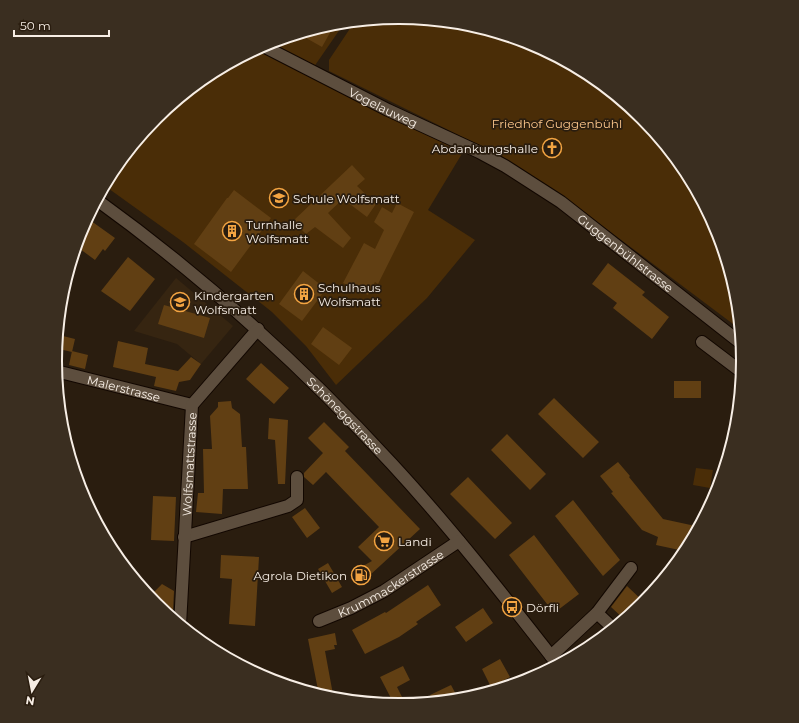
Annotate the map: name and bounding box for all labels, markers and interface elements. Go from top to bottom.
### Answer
scale bar [14,12,109,38]
text: 50 m [20,18,51,33]
street label: Vogelauweg [346,84,420,130]
park label: Friedhof Guggenbühl [492,116,622,131]
church icon: Abdankungshalle [541,137,563,159]
place label: Abdankungshalle [432,141,538,156]
school or university icon: Schule Wolfsmatt [268,187,290,209]
place label: Schule Wolfsmatt [293,191,400,206]
street label: Guggenbühlstrasse [575,210,677,295]
place label: Turnhalle Wolfsmatt [246,217,309,246]
building icon: Turnhalle Wolfsmatt [221,220,243,242]
place label: Schulhaus Wolfsmatt [318,280,381,309]
building icon: Schulhaus Wolfsmatt [293,283,315,305]
place label: Kindergarten Wolfsmatt [194,288,274,317]
school or university icon: Kindergarten Wolfsmatt [169,291,191,313]
street label: Malerstrasse [86,372,162,404]
street label: Schöneggstrasse [304,373,386,457]
street label: Wolfsmattstrasse [178,412,199,517]
supermarket icon: Landi [373,530,395,552]
place label: Landi [398,534,432,549]
street label: Krummackerstrasse [335,546,446,620]
fuel station icon: Agrola Dietikon [350,564,372,586]
place label: Agrola Dietikon [254,568,347,583]
bus stop icon: Dörfli [501,596,523,618]
place label: Dörfli [526,600,559,615]
north arrow [12,671,52,711]
text: N [25,693,36,709]

